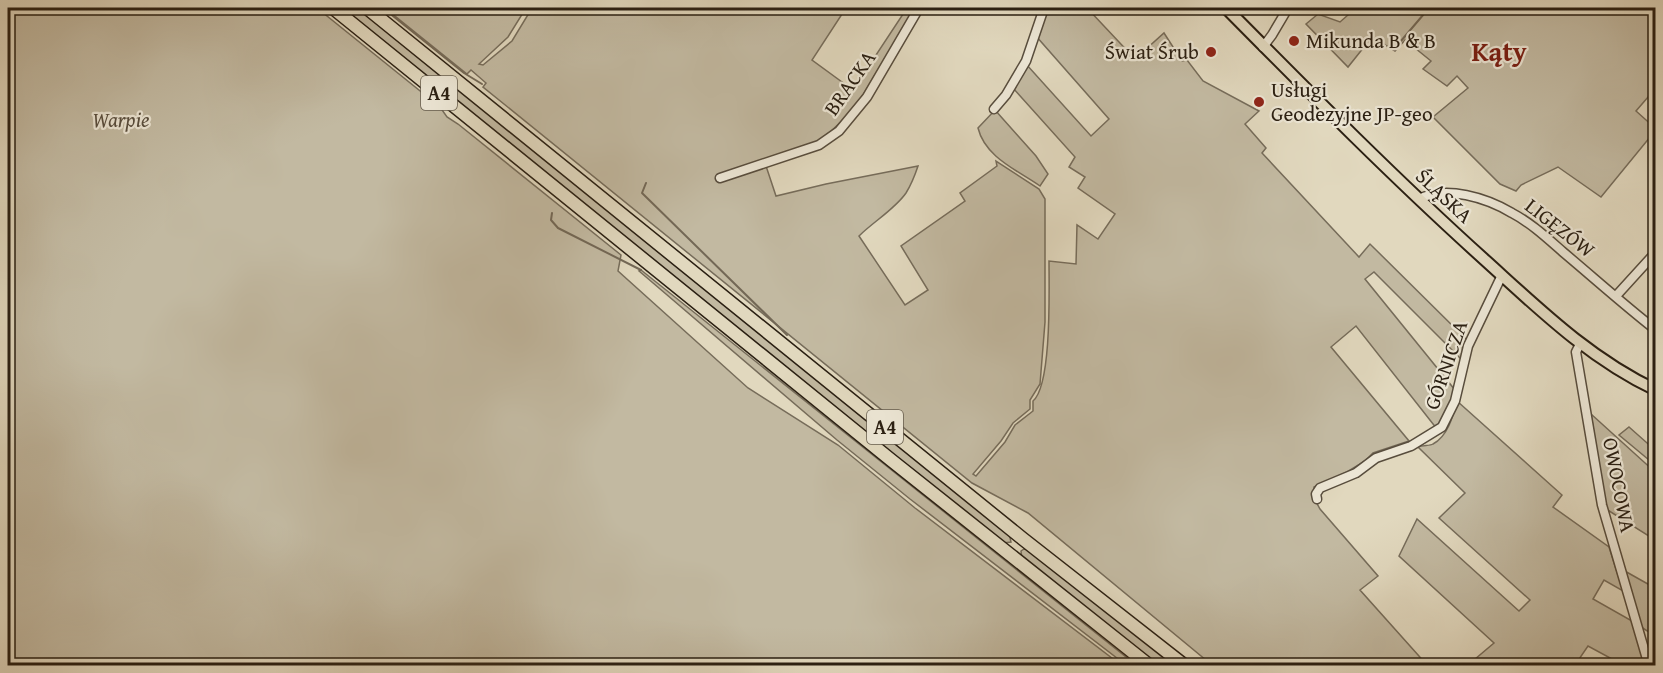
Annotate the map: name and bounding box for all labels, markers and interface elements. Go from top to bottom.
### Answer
place label: Mikunda B & B [1306,25,1436,56]
district label: Kąty [1472,31,1527,71]
marker: Mikunda B & B [1287,34,1301,48]
place label: Świat Śrub [1105,36,1199,67]
street label: BRACKA [816,44,883,122]
marker: Świat Śrub [1204,45,1218,59]
place label: Usługi Geodezyjne JP-geo [1271,74,1433,129]
road number: A4 [421,76,457,110]
marker: Usługi Geodezyjne JP-geo [1252,95,1266,109]
park label: Warpie [92,104,150,135]
street label: ŚLĄSKA [1409,161,1480,231]
street label: LIGĘZÓW [1519,190,1602,265]
street label: GÓRNICZA [1416,316,1475,414]
road number: A4 [867,410,903,444]
street label: OWOCOWA [1595,435,1644,535]

